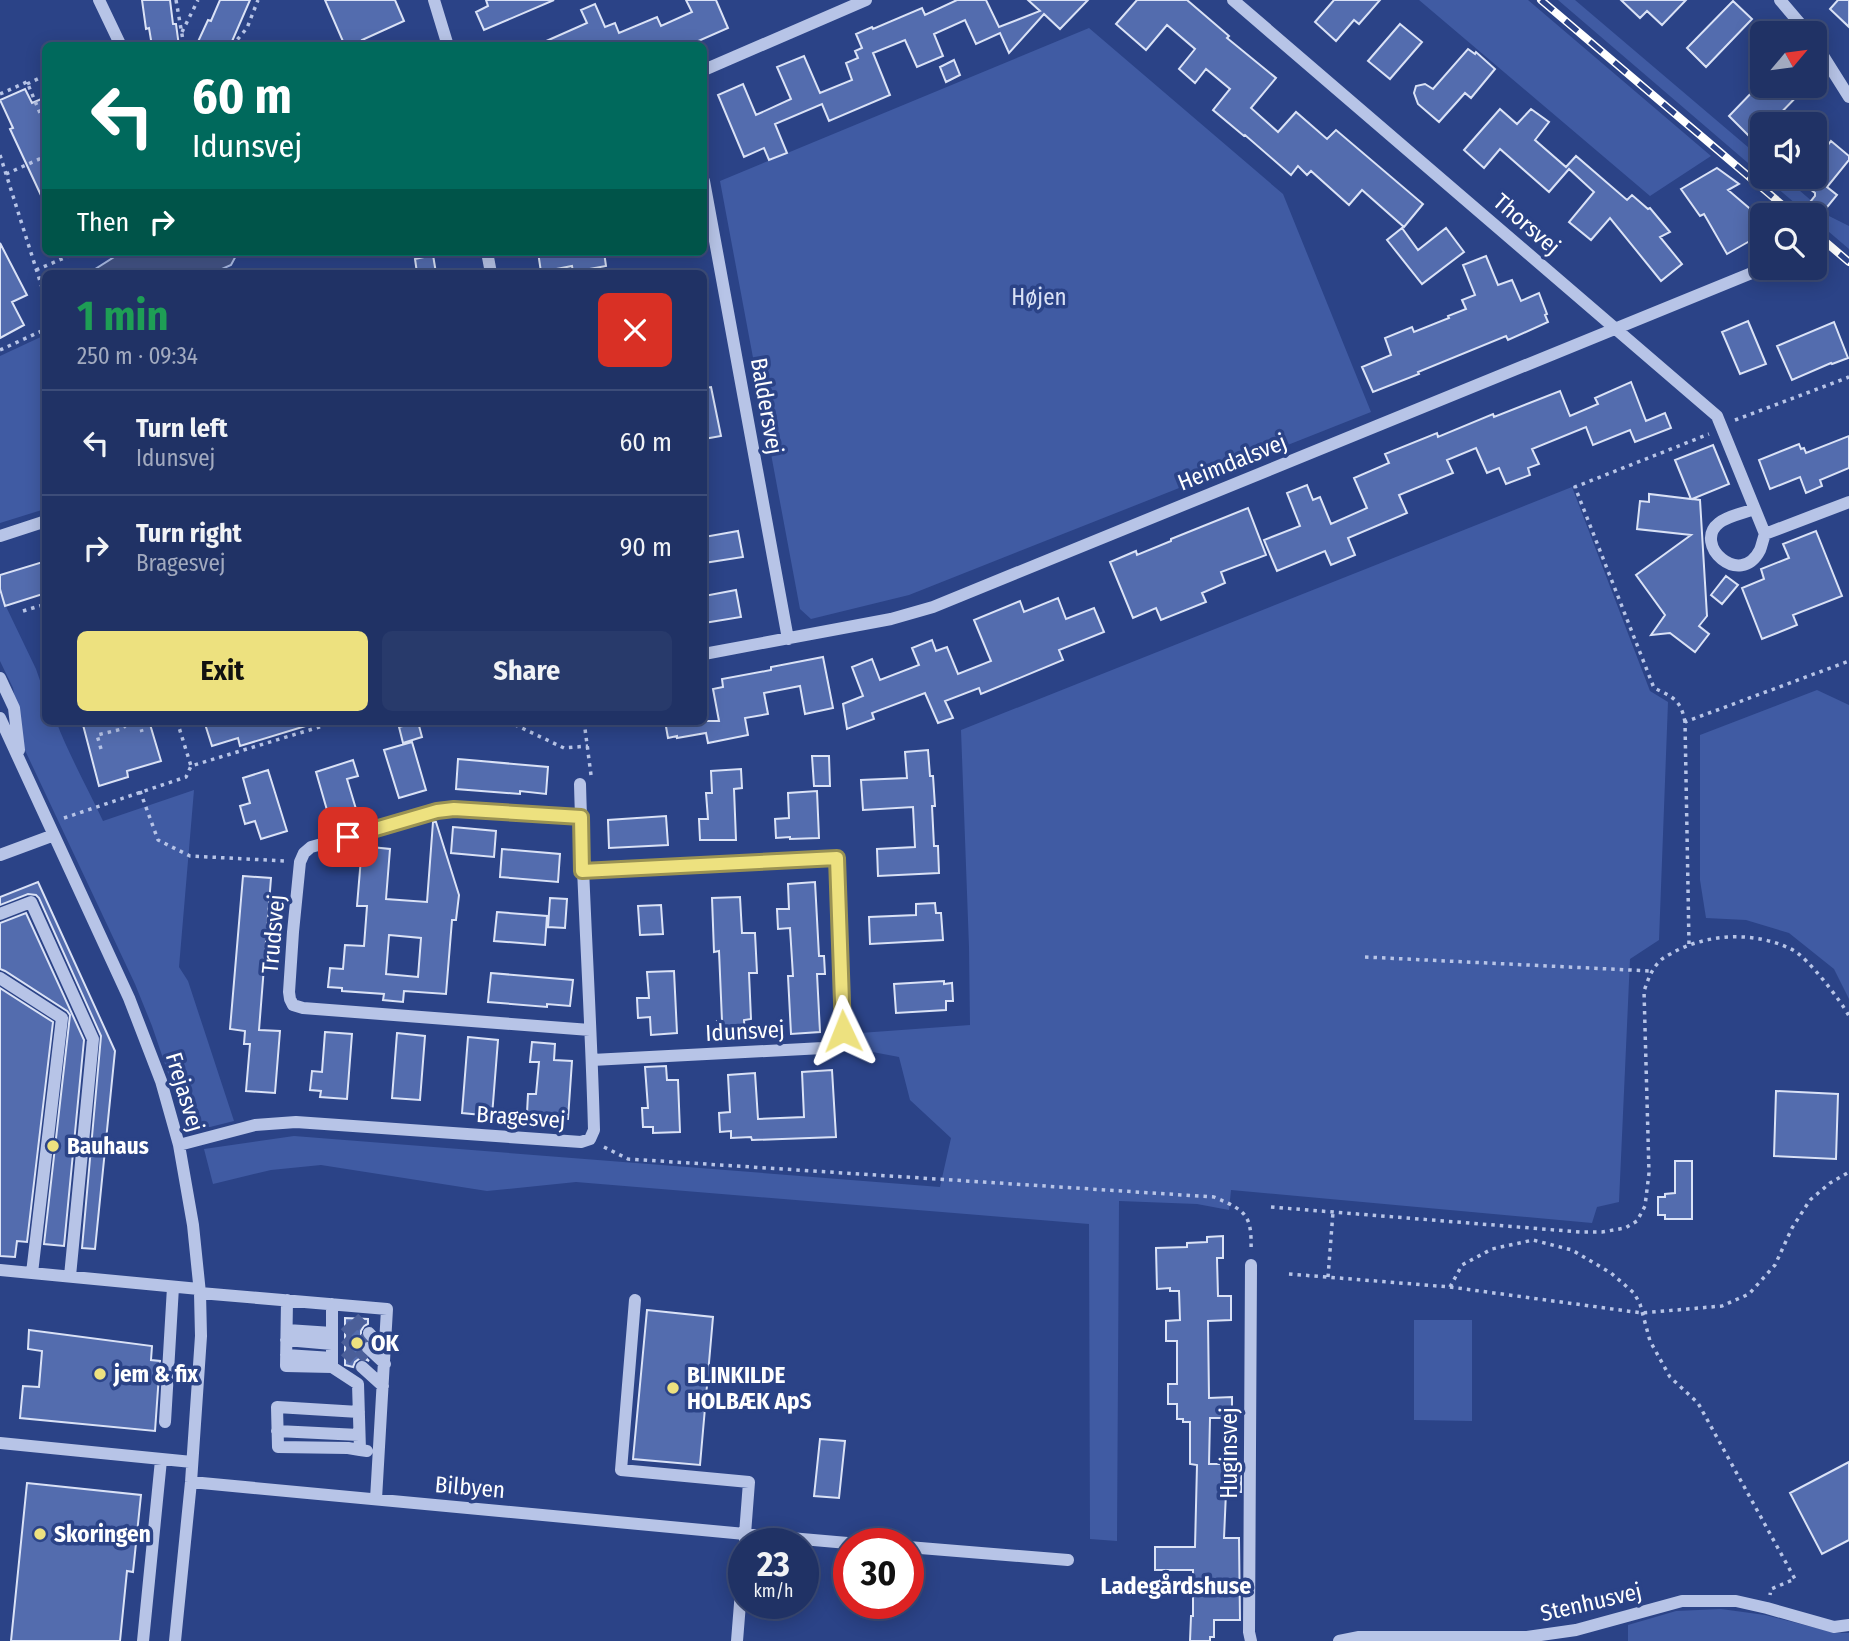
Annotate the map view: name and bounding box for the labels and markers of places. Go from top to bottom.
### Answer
pin [318,807,378,867]
place label: Bauhaus [67,1132,149,1160]
marker: Bauhaus [45,1138,61,1154]
place label: OK [371,1329,399,1357]
marker: OK [349,1335,365,1351]
place label: jem & fix [112,1360,199,1388]
place label: BLINKILDE HOLBÆK ApS [687,1361,811,1415]
marker: jem & fix [92,1366,108,1382]
marker: BLINKILDE HOLBÆK ApS [665,1380,681,1396]
place label: Skoringen [54,1520,151,1548]
marker: Skoringen [32,1526,48,1542]

